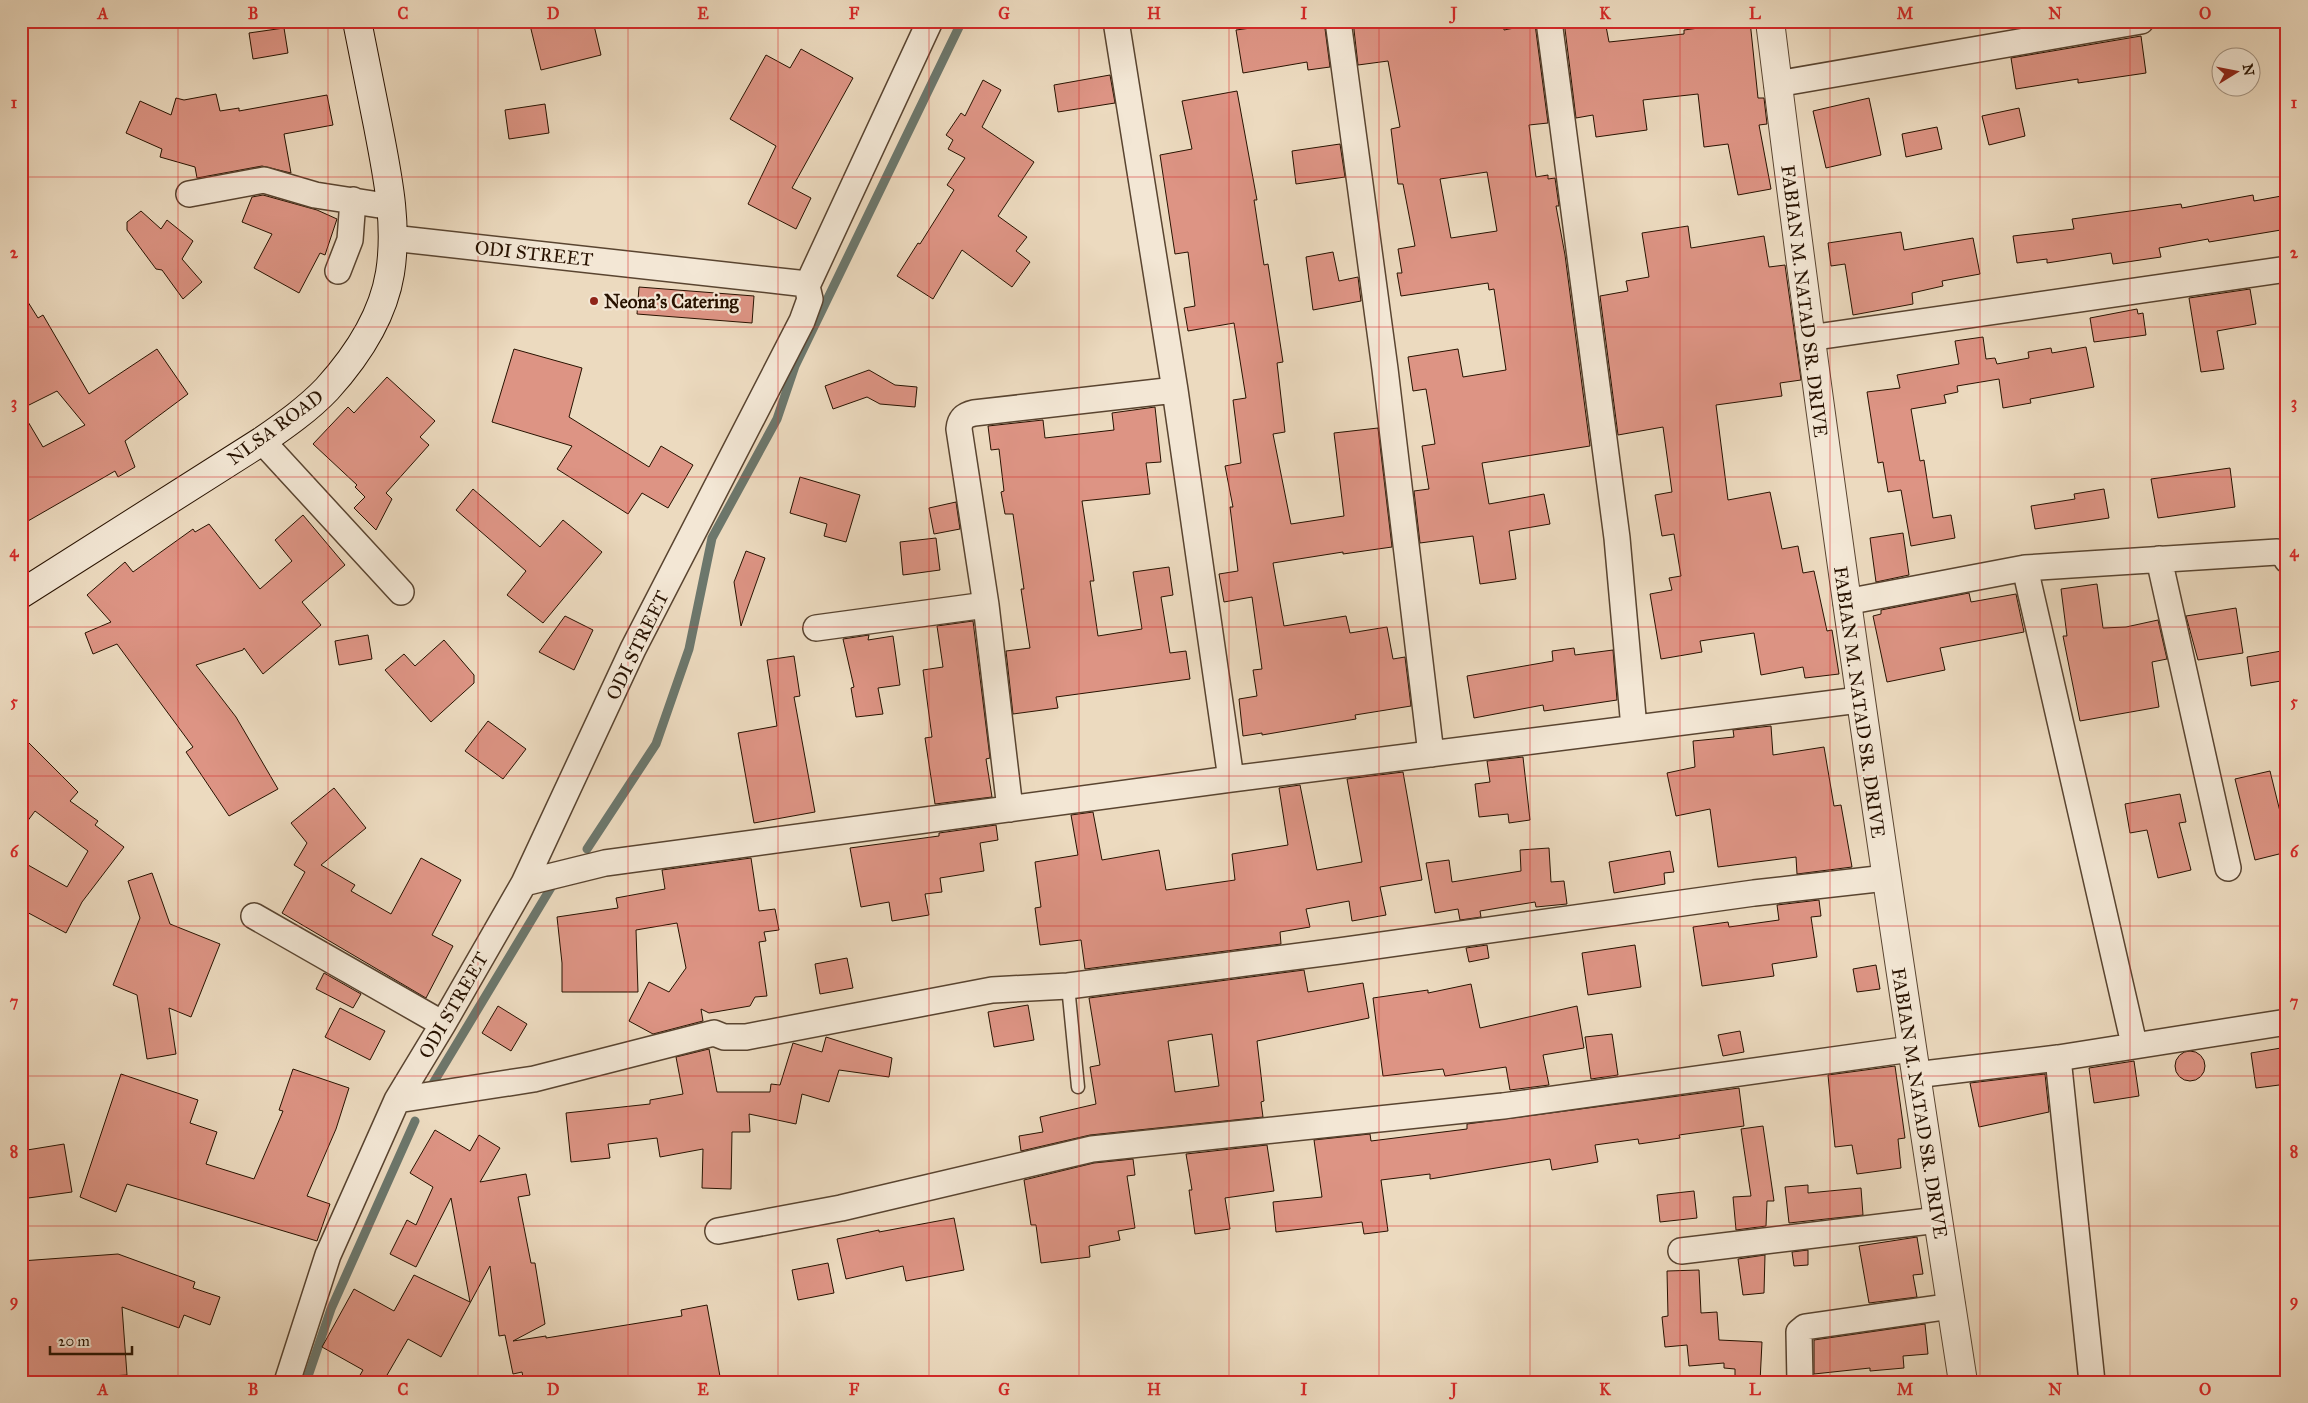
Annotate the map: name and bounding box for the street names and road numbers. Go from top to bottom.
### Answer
street label: FABIAN M. NATAD SR. DRIVE [1776,164,1833,439]
street label: ODI STREET [474,236,594,271]
street label: NLSA ROAD [223,385,328,470]
street label: FABIAN M. NATAD SR. DRIVE [1829,565,1890,840]
street label: ODI STREET [601,587,674,704]
street label: ODI STREET [414,948,493,1062]
street label: FABIAN M. NATAD SR. DRIVE [1887,966,1952,1241]

